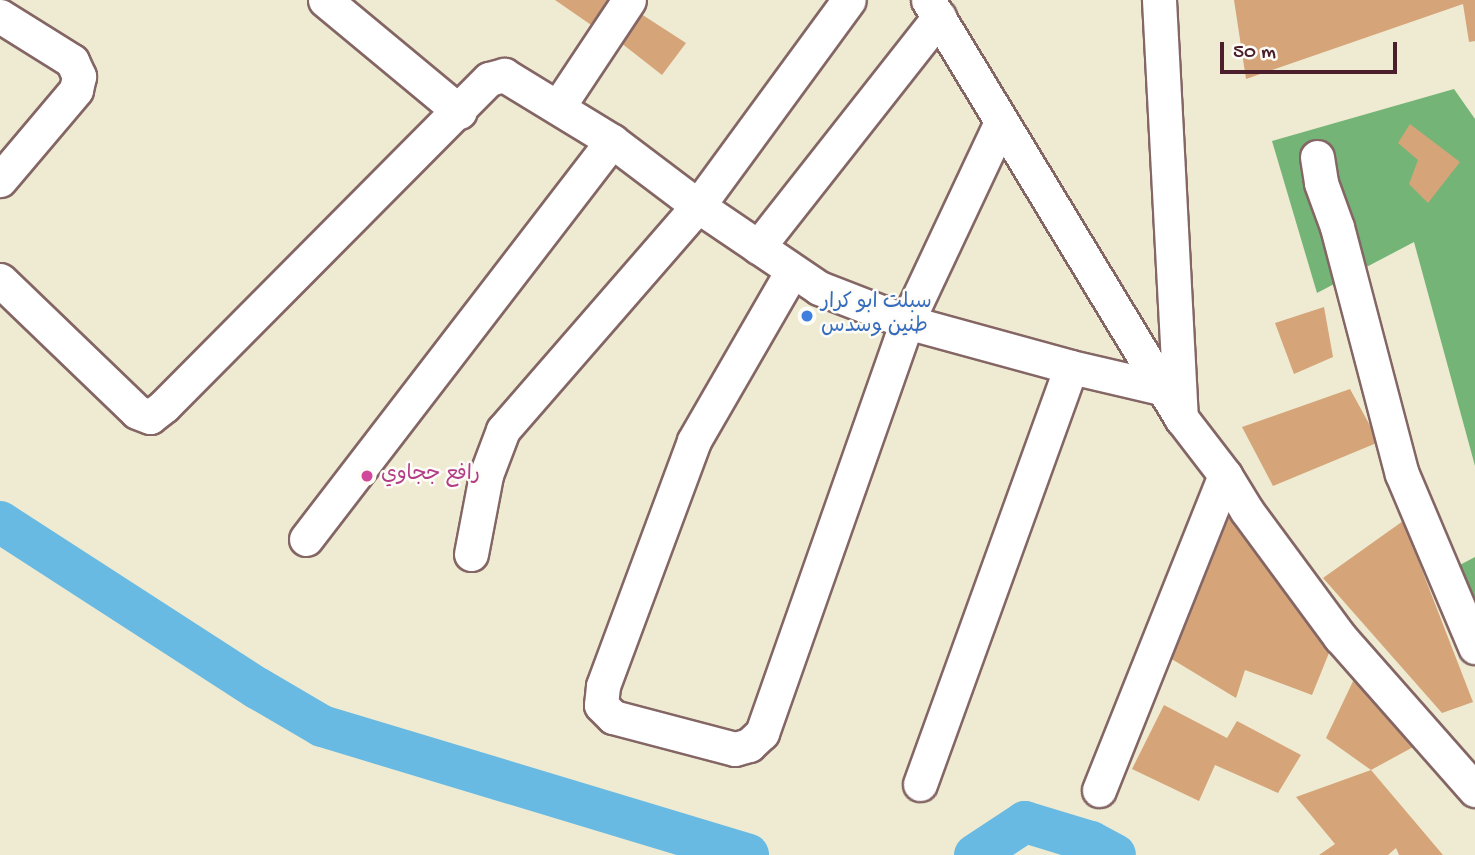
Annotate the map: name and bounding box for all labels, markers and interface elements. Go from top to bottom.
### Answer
scale bar [1223,28,1400,72]
text: 50 m [1233,41,1276,66]
place label: سبلت ابو كرار طنين وسدس [821,291,932,341]
marker: سبلت ابو كرار طنين وسدس [799,308,815,324]
place label: رافع ججاوي [381,463,480,489]
marker: رافع ججاوي [359,468,375,484]

